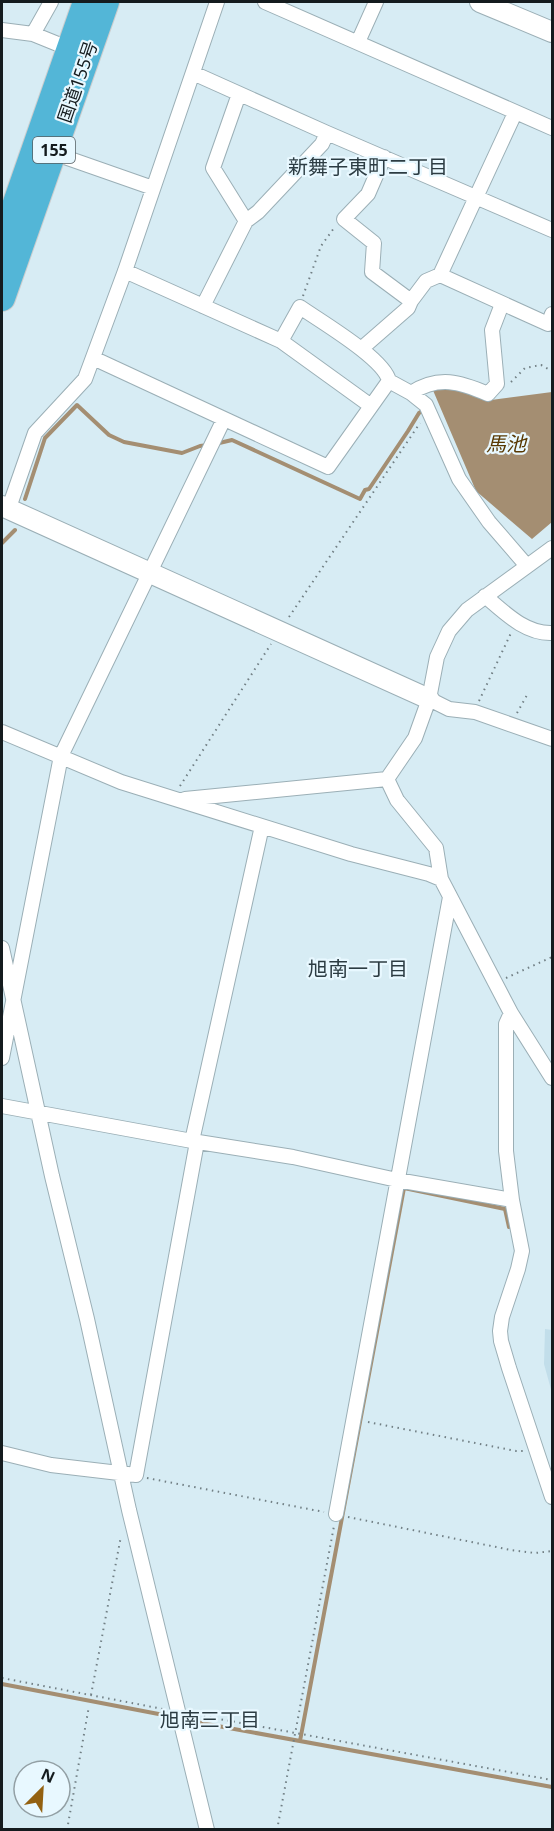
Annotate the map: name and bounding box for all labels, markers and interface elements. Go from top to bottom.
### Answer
street label: 国道155号 [52,38,102,126]
road number: 155 [33,137,75,163]
district label: 新舞子東町二丁目 [288,153,448,180]
water label: 馬池 [486,430,528,457]
district label: 旭南一丁目 [308,955,408,982]
district label: 旭南三丁目 [160,1706,260,1733]
north arrow [12,1759,72,1819]
text: N [38,1763,59,1788]

